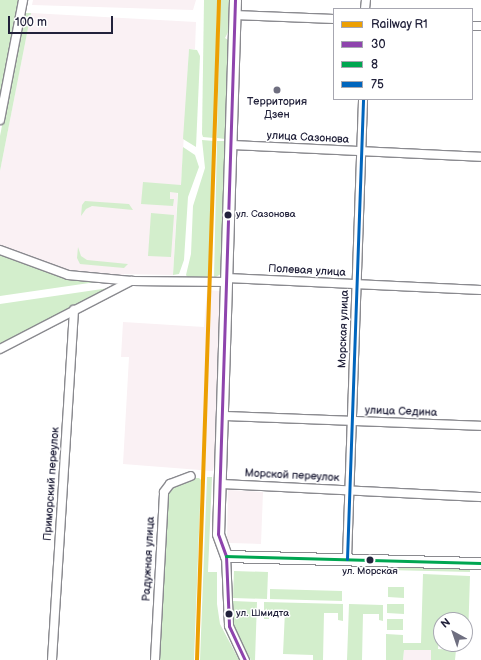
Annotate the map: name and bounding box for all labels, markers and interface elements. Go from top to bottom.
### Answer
scale bar [10,8,115,34]
legend [333,8,473,100]
text: 100 m [15,15,47,30]
text: Railway R1 [371,17,428,32]
text: 30 [371,37,385,52]
text: 8 [371,57,378,72]
text: 75 [371,77,384,92]
marker: Территория Дзен [272,85,282,95]
place label: Территория Дзен [247,96,307,122]
street label: улица Сазонова [266,129,350,147]
place label: ул. Сазонова [236,209,296,221]
marker: ул. Сазонова [223,210,233,220]
street label: Полевая улица [268,262,346,280]
street label: Морская улица [336,290,352,368]
street label: улица Седина [365,404,437,420]
street label: Приморский переулок [41,427,63,541]
street label: Морской переулок [244,467,340,485]
street label: Радужная улица [140,516,158,602]
marker: ул. Морская [365,555,375,565]
place label: ул. Морская [342,566,398,578]
place label: ул. Шмидта [236,608,289,620]
marker: ул. Шмидта [224,609,234,619]
north arrow [433,612,473,652]
text: N [438,616,453,631]

